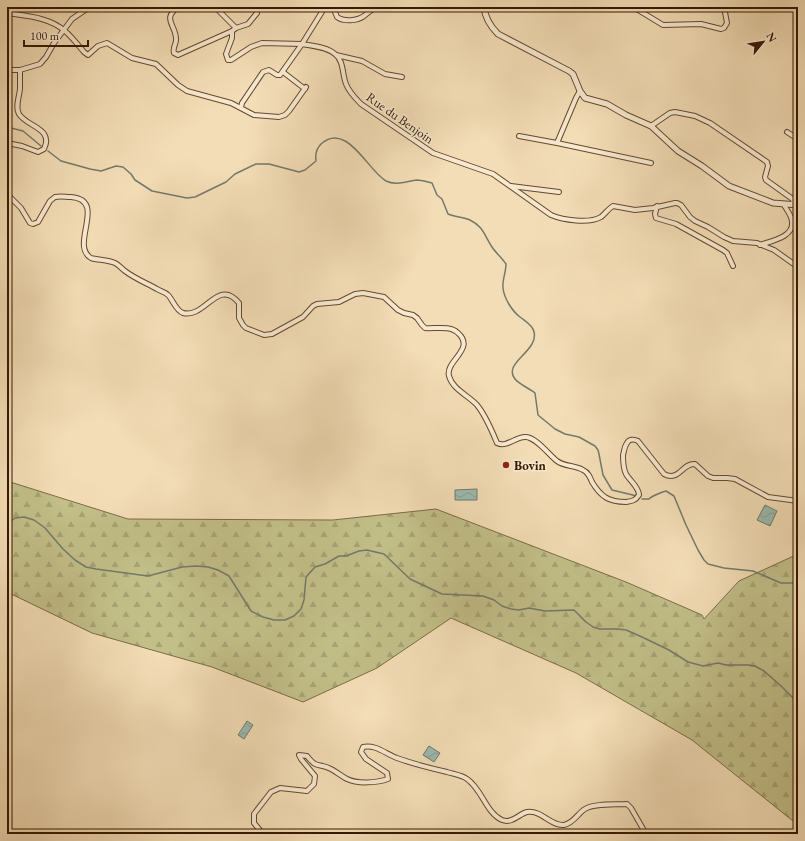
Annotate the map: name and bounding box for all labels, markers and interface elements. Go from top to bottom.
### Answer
scale bar [24,22,88,48]
north arrow [743,22,783,62]
text: 100 m [30,28,60,44]
text: N [763,30,780,44]
street label: Rue du Benjoin [363,88,437,148]
place label: Bovin [514,457,547,474]
marker: Bovin [501,460,511,470]

